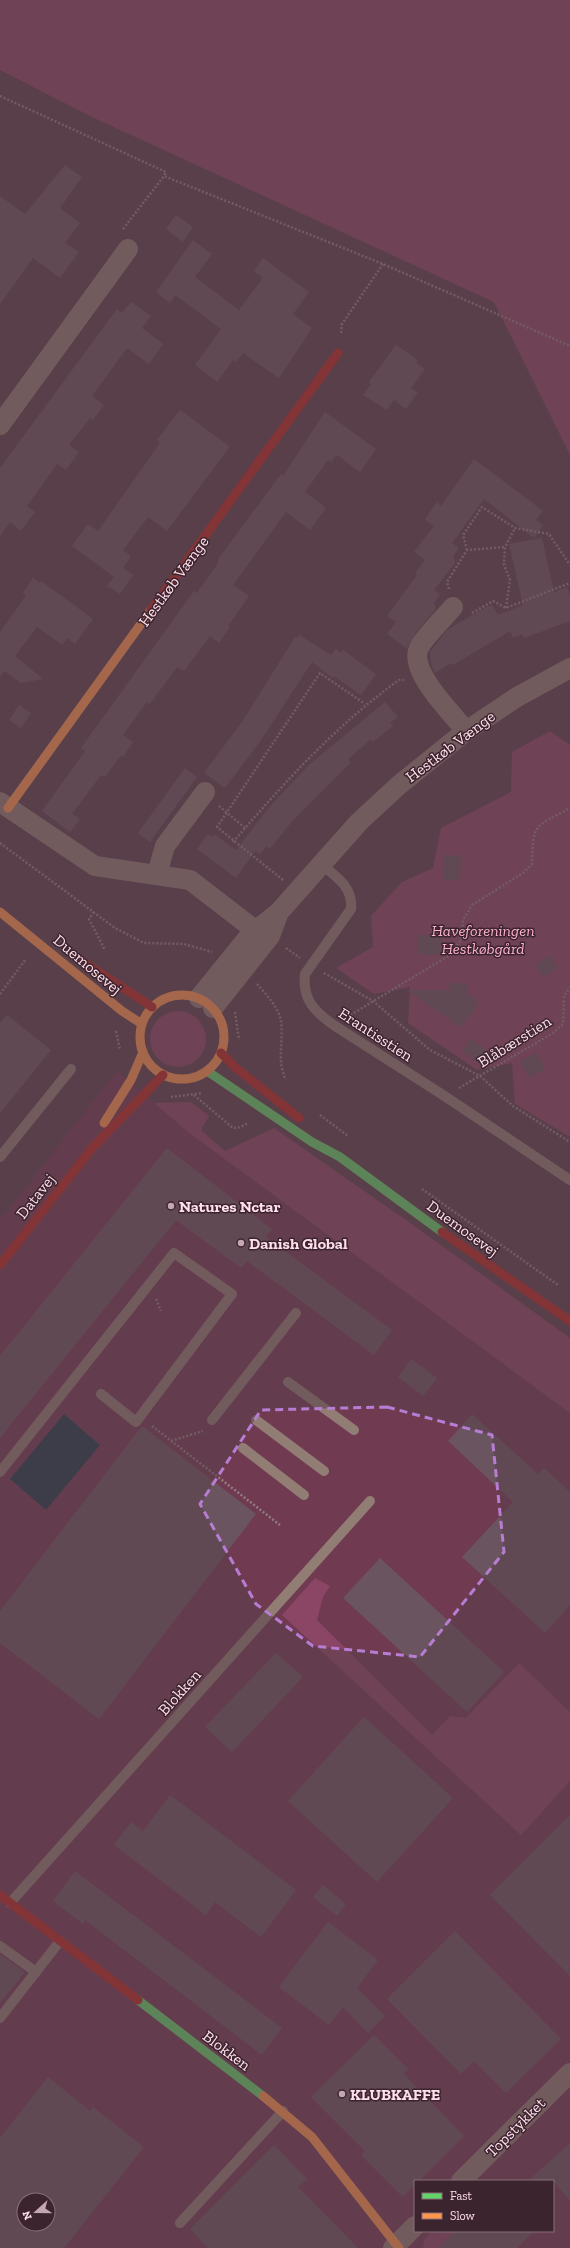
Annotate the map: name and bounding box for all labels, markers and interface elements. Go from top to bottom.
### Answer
street label: Hestkøb Vænge [134,532,213,630]
street label: Hestkøb Vænge [402,707,499,786]
park label: Haveforeningen Hestkøbgård [431,921,535,958]
street label: Duemosevej [50,930,126,998]
street label: Erantisstien [335,1003,417,1066]
street label: Blåbærstien [474,1011,555,1071]
street label: Datavej [12,1170,59,1223]
street label: Duemosevej [423,1196,502,1261]
place label: Natures Nctar [179,1197,281,1216]
marker: Natures Nctar [166,1201,176,1211]
place label: Danish Global [249,1234,348,1253]
marker: Danish Global [236,1238,246,1248]
street label: Blokken [154,1665,205,1719]
street label: Blokken [199,2026,255,2075]
place label: KLUBKAFFE [350,2085,440,2104]
marker: KLUBKAFFE [337,2089,347,2099]
street label: Topstykket [482,2094,549,2161]
legend [414,2180,554,2232]
text: Fast [450,2189,473,2203]
north arrow [16,2192,56,2232]
text: N [19,2209,35,2222]
text: Slow [450,2209,476,2223]

